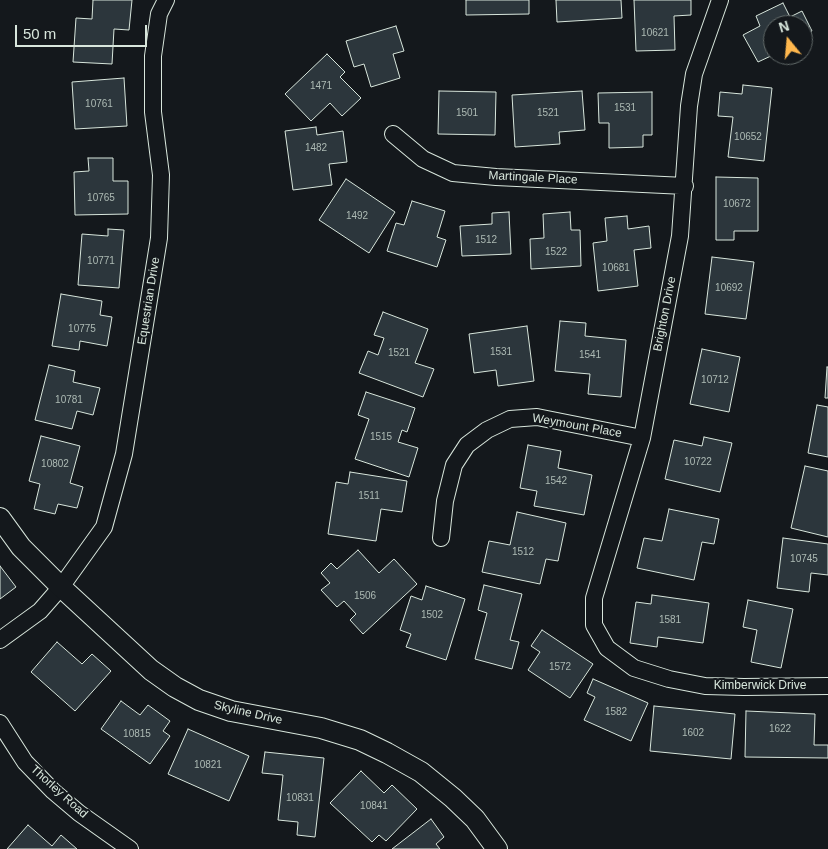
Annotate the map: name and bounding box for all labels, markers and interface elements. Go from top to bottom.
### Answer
scale bar [18,15,150,47]
north arrow [763,15,813,65]
text: N [777,17,791,36]
text: 50 m [23,25,56,42]
house number: 10621 [641,27,669,39]
house number: 1471 [310,80,332,92]
house number: 10761 [85,98,113,110]
house number: 1531 [614,102,636,114]
house number: 1501 [456,107,478,119]
house number: 1521 [537,107,559,119]
house number: 10652 [734,131,762,143]
house number: 1482 [305,142,327,154]
street label: Martingale Place [488,168,578,188]
house number: 10765 [87,192,115,204]
house number: 10672 [723,198,751,210]
house number: 1492 [346,210,368,222]
house number: 1512 [475,234,497,246]
house number: 1522 [545,246,567,258]
house number: 10771 [87,255,115,267]
street label: Equestrian Drive [135,256,163,346]
house number: 10681 [602,262,630,274]
street label: Brighton Drive [651,275,679,353]
house number: 10692 [715,282,743,294]
house number: 10775 [68,323,96,335]
house number: 1531 [490,346,512,358]
house number: 1521 [388,347,410,359]
house number: 1541 [579,349,601,361]
house number: 10712 [701,374,729,386]
house number: 10781 [55,394,83,406]
street label: Weymount Place [531,411,623,441]
house number: 1515 [370,431,392,443]
house number: 10722 [684,456,712,468]
house number: 10802 [41,458,69,470]
house number: 1542 [545,475,567,487]
house number: 1511 [358,490,380,502]
house number: 1512 [512,546,534,558]
house number: 10745 [790,553,818,565]
house number: 1506 [354,590,376,602]
house number: 1502 [421,609,443,621]
house number: 1581 [659,614,681,626]
house number: 1572 [549,661,571,673]
street label: Kimberwick Drive [714,679,806,693]
street label: Skyline Drive [212,698,284,728]
house number: 1582 [605,706,627,718]
house number: 1622 [769,723,791,735]
house number: 1602 [682,727,704,739]
house number: 10815 [123,728,151,740]
house number: 10821 [194,759,222,771]
street label: Thorley Road [27,763,91,821]
house number: 10831 [286,792,314,804]
house number: 10841 [360,800,388,812]

